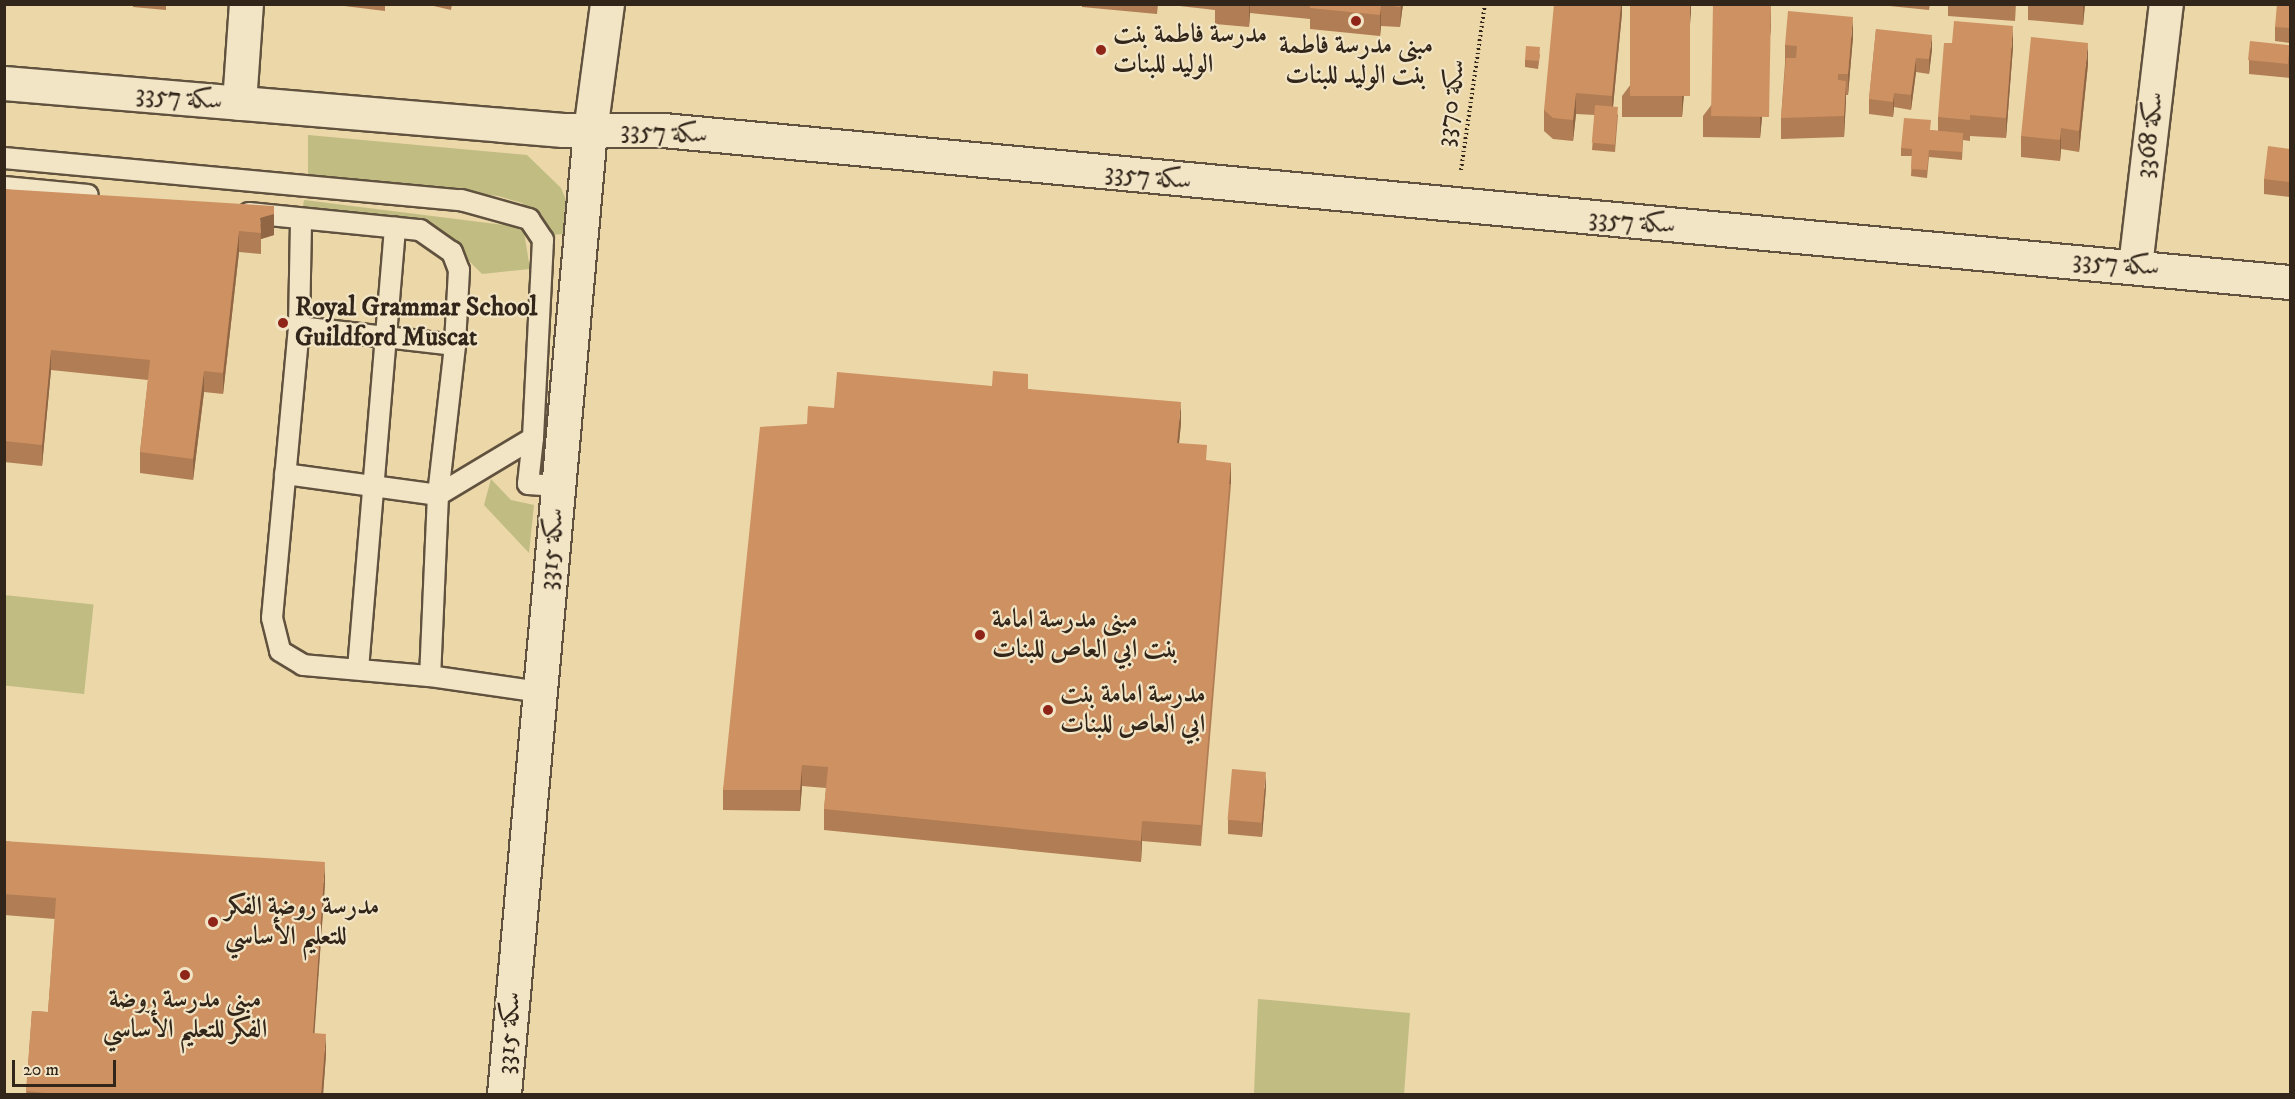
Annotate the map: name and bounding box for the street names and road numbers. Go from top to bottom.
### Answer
street label: سكة 3370 [1429,57,1473,149]
street label: سكة 3357 [134,79,224,117]
street label: سكة 3368 [2129,90,2171,180]
street label: سكة 3357 [620,115,708,151]
street label: سكة 3357 [1103,157,1193,197]
street label: سكة 3357 [1587,203,1677,241]
street label: سكة 3357 [2071,245,2161,283]
street label: سكة 3315 [533,506,571,592]
street label: سكة 3315 [490,990,528,1076]

